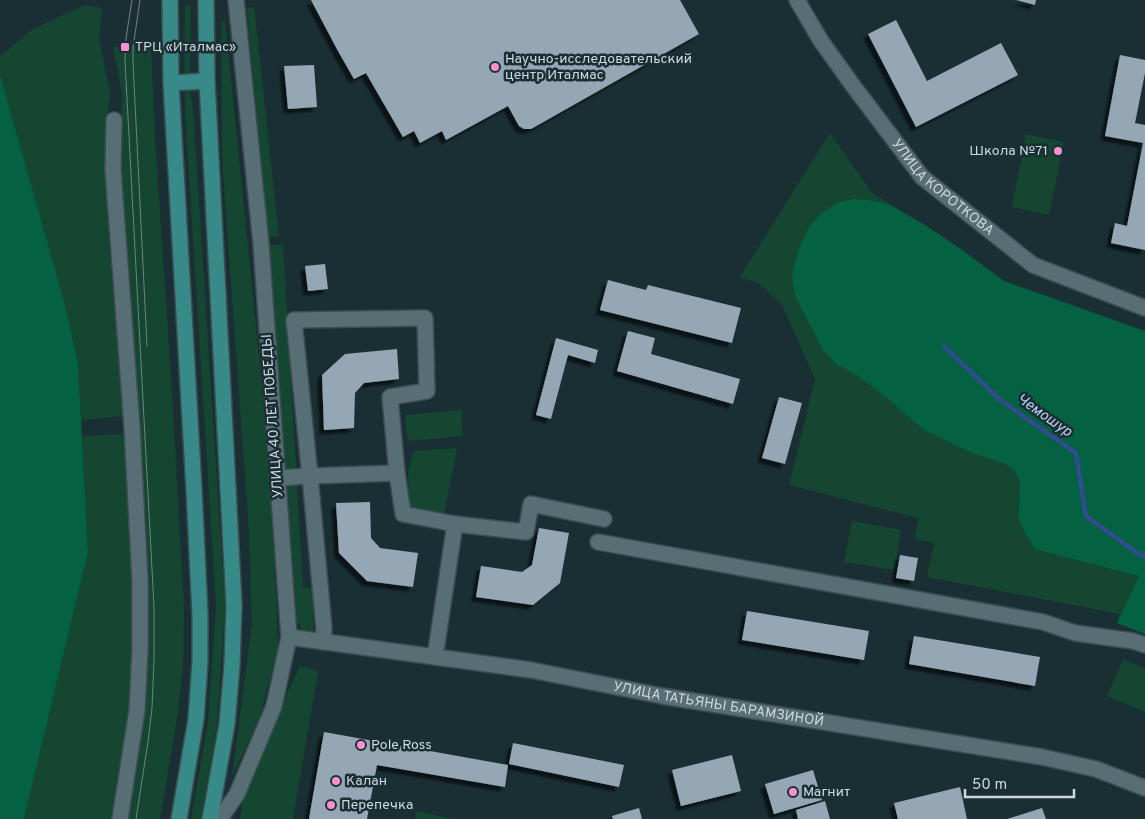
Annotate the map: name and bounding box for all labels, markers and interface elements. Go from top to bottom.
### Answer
place label: ТРЦ «Италмас» [135,39,236,56]
marker: ТРЦ «Италмас» [119,41,131,53]
place label: Научно-исследовательский центр Италмас [505,51,692,84]
marker: Научно-исследовательский центр Италмас [489,61,501,73]
street label: УЛИЦА КОРОТКОВА [888,136,997,239]
place label: Школа №71 [969,143,1048,160]
marker: Школа №71 [1052,145,1064,157]
street label: УЛИЦА 40 ЛЕТ ПОБЕДЫ [259,333,287,499]
water label: Чемошур [1013,390,1076,442]
street label: УЛИЦА ТАТЬЯНЫ БАРАМЗИНОЙ [612,678,825,730]
place label: Pole Ross [371,737,432,754]
marker: Pole Ross [355,739,367,751]
scale bar [965,766,1074,798]
place label: Калан [346,773,387,790]
marker: Калан [330,775,342,787]
text: 50 m [972,776,1007,795]
place label: Магнит [803,784,850,801]
marker: Магнит [787,786,799,798]
place label: Перепечка [341,797,413,814]
marker: Перепечка [325,799,337,811]

